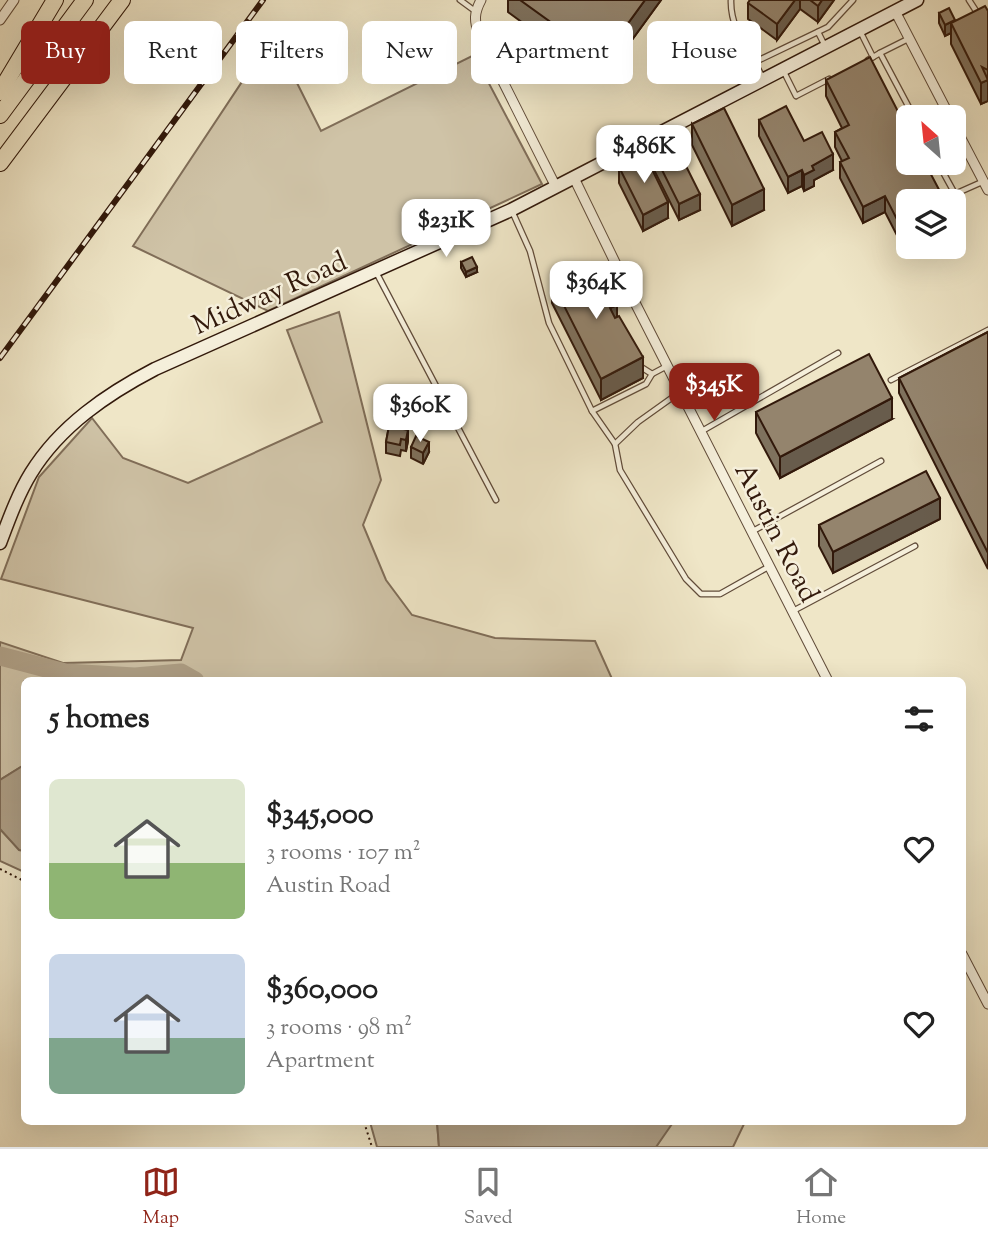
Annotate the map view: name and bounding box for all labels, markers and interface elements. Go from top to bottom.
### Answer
chip: Buy [21,21,110,84]
chip: Rent [124,21,222,84]
chip: Filters [236,21,348,84]
chip: New [362,21,457,84]
chip: Apartment [471,21,633,84]
chip: House [647,21,761,84]
north arrow [896,105,966,175]
map controls [896,105,966,259]
pin: $486K [595,125,693,185]
text: $486K [612,131,676,164]
button: layers [896,189,966,259]
pin: $231K [397,200,495,259]
text: $231K [418,205,474,238]
street label: Midway Road [187,243,354,347]
pin: $364K [547,262,645,321]
text: $364K [566,267,626,300]
pin: $345K [665,364,763,423]
text: $345K [685,369,743,402]
pin: $360K [371,384,469,444]
text: $360K [389,390,451,423]
street label: Austin Road [723,457,828,610]
text: 5 homes [49,698,150,741]
icon: filters [900,700,938,738]
text: $345,000 [266,794,374,837]
icon: home [105,807,189,891]
icon: heart [900,830,938,868]
text: 3 rooms · 107 m² [266,837,421,870]
text: Austin Road [266,870,391,903]
text: $360,000 [266,969,378,1012]
icon: home [105,982,189,1066]
icon: heart [900,1005,938,1043]
text: 3 rooms · 98 m² [266,1012,412,1045]
text: Apartment [266,1045,375,1078]
tab: Map [142,1163,180,1232]
tab: Saved [464,1163,512,1232]
tab: Home [796,1163,846,1232]

